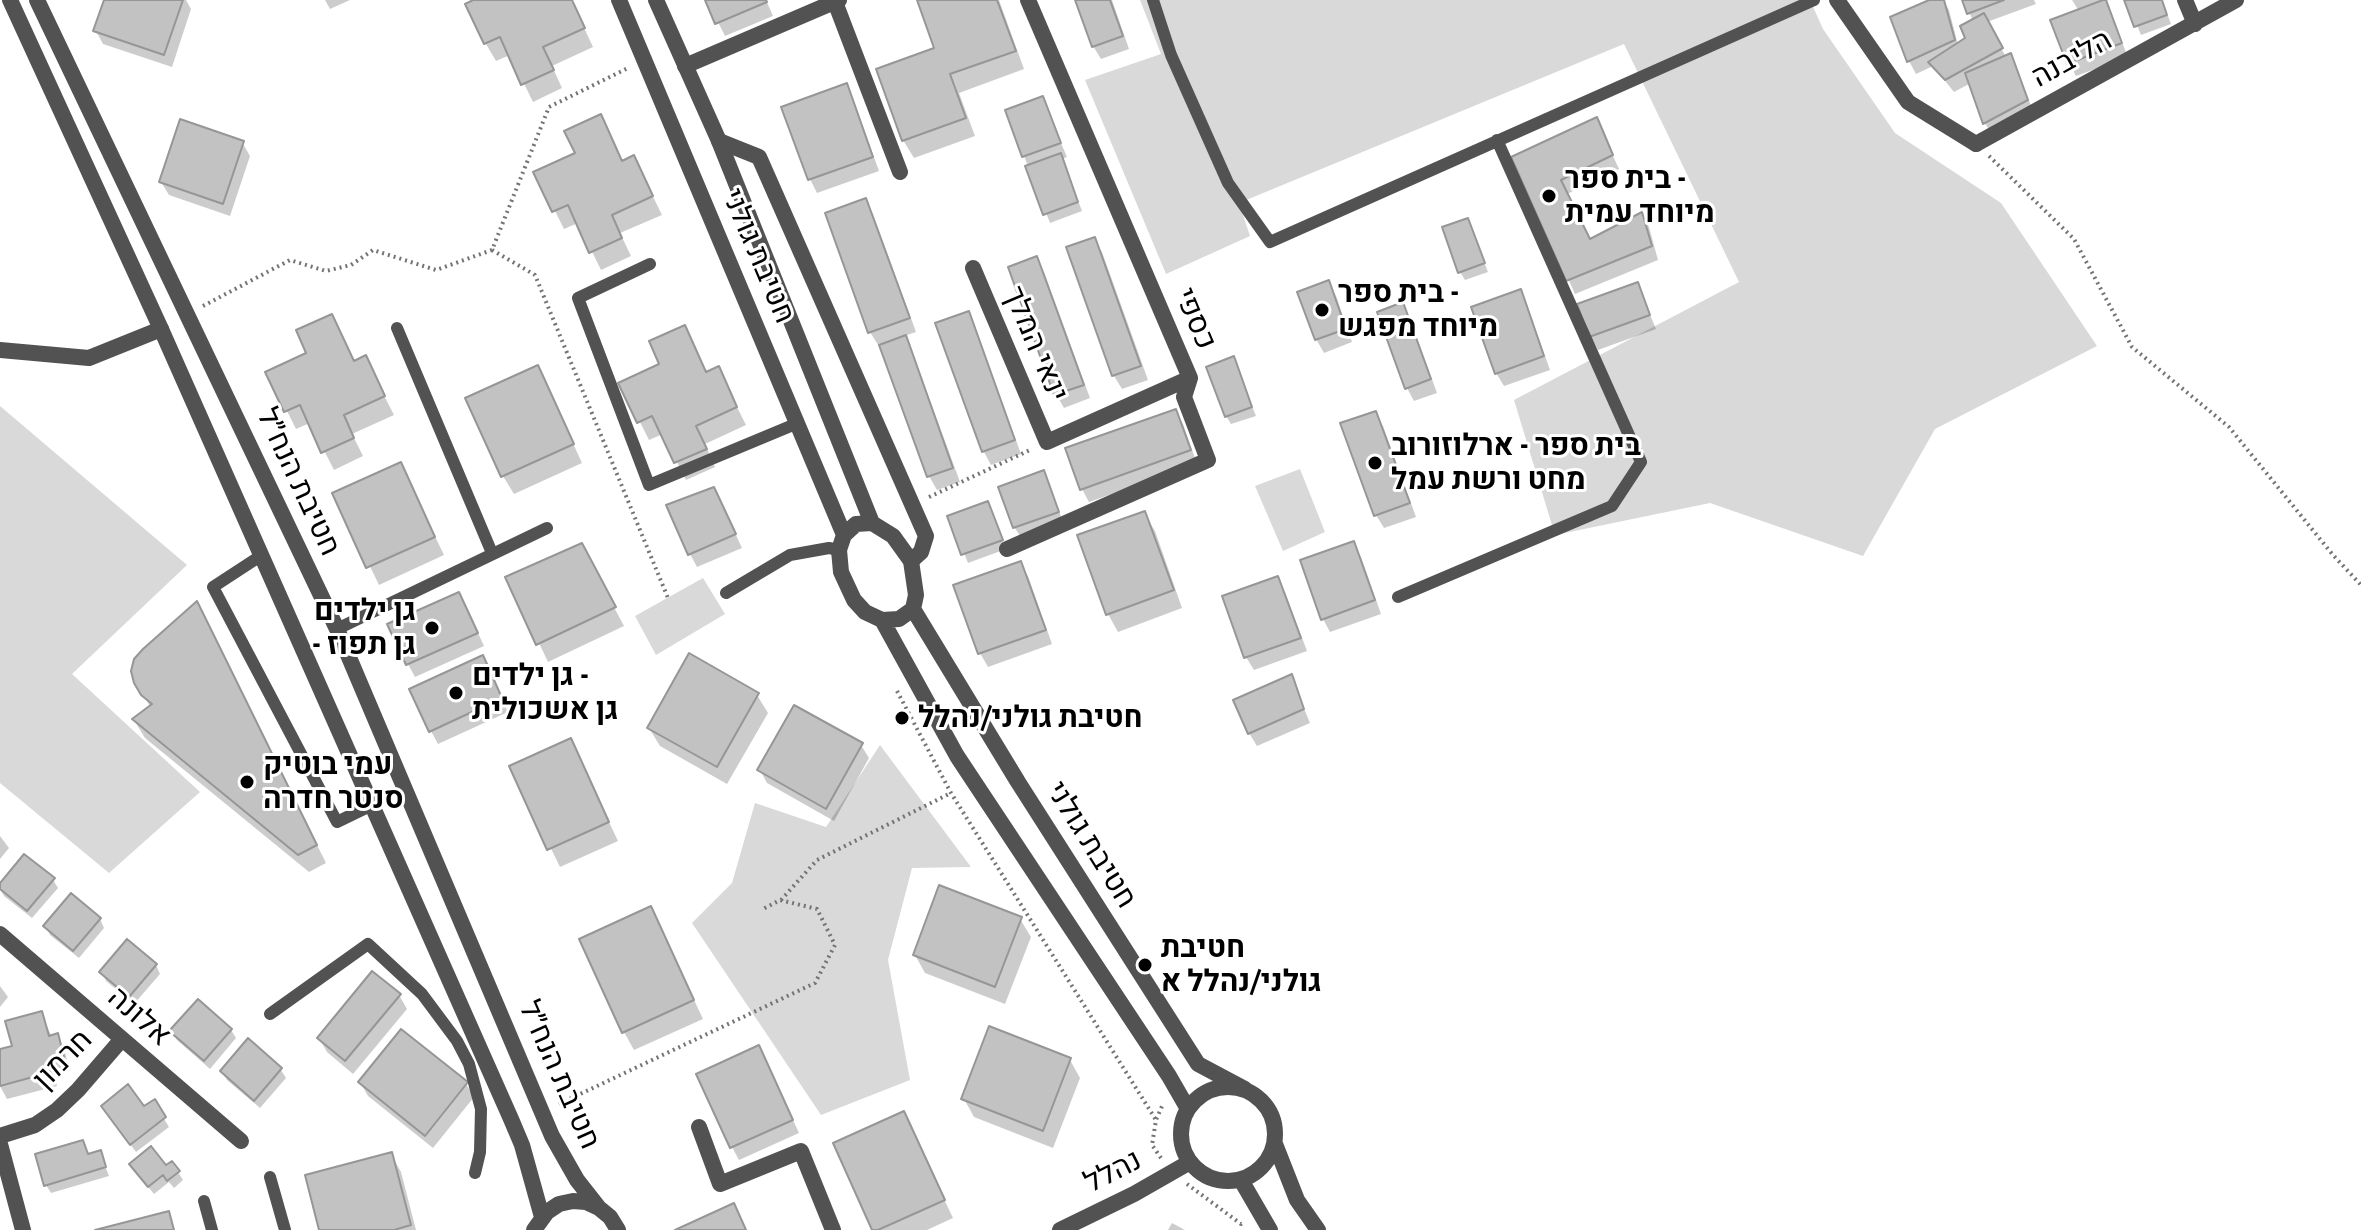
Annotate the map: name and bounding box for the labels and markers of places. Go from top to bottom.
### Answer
place label: בית ספר - מיוחד עמית [1565,161,1715,232]
marker: בית ספר - מיוחד עמית [1540,187,1558,205]
place label: בית ספר - מיוחד מפגש [1338,275,1498,346]
marker: בית ספר - מיוחד מפגש [1313,301,1331,319]
place label: בית ספר - ארלוזורוב מחט ורשת עמל [1391,428,1641,498]
marker: בית ספר - ארלוזורוב מחט ורשת עמל [1366,454,1384,472]
place label: גן ילדים - גן תפוז [312,593,416,664]
marker: גן ילדים - גן תפוז [423,619,441,637]
place label: גן ילדים - גן אשכולית [472,658,618,728]
marker: גן ילדים - גן אשכולית [447,684,465,702]
place label: חטיבת גולני/נהלל [918,700,1142,736]
marker: חטיבת גולני/נהלל [893,709,911,727]
place label: עמי בוטיק סנטר חדרה [263,747,404,818]
marker: עמי בוטיק סנטר חדרה [238,773,256,791]
place label: חטיבת גולני/נהלל א [1161,930,1322,1000]
marker: חטיבת גולני/נהלל א [1136,956,1154,974]

